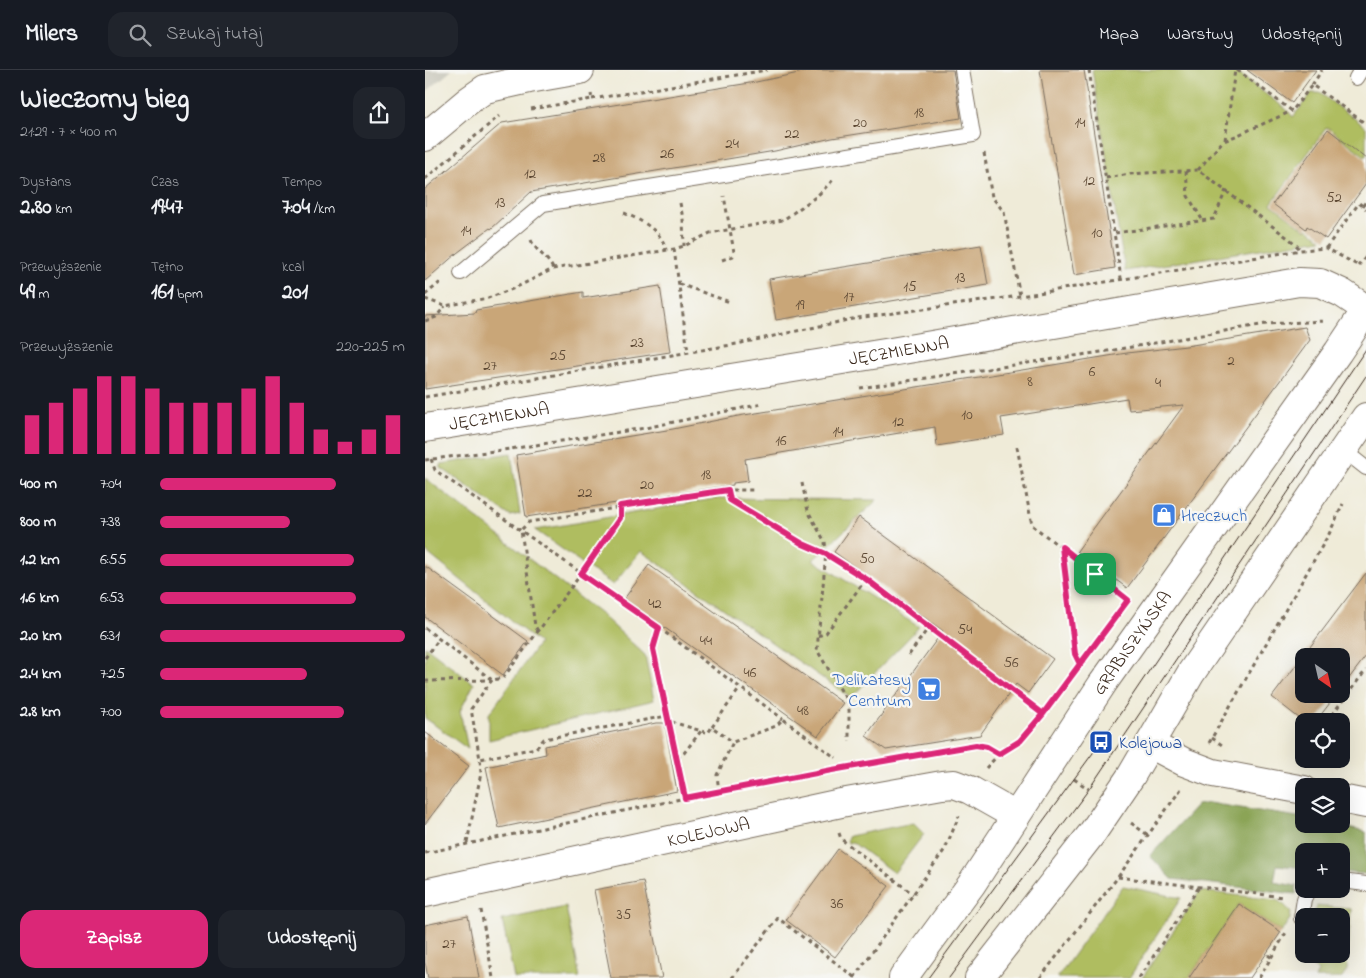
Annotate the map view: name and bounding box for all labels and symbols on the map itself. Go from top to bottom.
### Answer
house number: 18 [914,102,925,124]
house number: 20 [853,112,867,134]
house number: 14 [1075,112,1085,134]
house number: 22 [785,123,800,145]
house number: 24 [725,133,739,155]
house number: 26 [660,143,674,165]
house number: 28 [592,147,606,169]
house number: 12 [524,163,537,185]
house number: 12 [1083,170,1096,192]
house number: 52 [1326,187,1343,209]
house number: 13 [495,192,505,214]
house number: 14 [461,220,471,242]
house number: 10 [1091,222,1103,244]
house number: 13 [955,267,965,289]
house number: 15 [903,276,917,298]
house number: 17 [844,286,854,308]
house number: 19 [795,294,805,316]
street label: JĘCZMIENNA [847,331,951,374]
house number: 23 [630,332,644,354]
house number: 25 [550,345,566,367]
house number: 2 [1227,350,1235,372]
house number: 27 [483,355,497,377]
house number: 6 [1089,361,1096,383]
house number: 8 [1027,371,1033,393]
house number: 4 [1155,372,1161,394]
street label: JĘCZMIENNA [447,397,551,439]
house number: 10 [961,404,973,426]
house number: 12 [892,411,905,433]
house number: 14 [833,421,843,443]
house number: 16 [775,430,787,452]
house number: 18 [701,464,712,486]
house number: 20 [640,474,654,496]
house number: 22 [578,482,593,504]
shop icon: Hreczuch [1151,502,1177,528]
place label: Hreczuch [1181,504,1247,530]
house number: 50 [859,548,875,570]
pin [1074,553,1116,595]
street label: GRABISZYŃSKA [1087,586,1179,701]
house number: 42 [648,593,662,615]
house number: 54 [958,619,972,641]
house number: 44 [700,630,712,652]
north arrow [1295,648,1350,702]
house number: 56 [1003,652,1019,674]
house number: 46 [744,662,757,684]
place label: Delikatesy Centrum [832,668,911,715]
supermarket icon: Delikatesy Centrum [916,676,942,702]
house number: 48 [797,700,809,722]
bus stop icon: Kolejowa [1088,729,1114,755]
place label: Kolejowa [1119,731,1182,757]
street label: KOLEJOWA [665,812,753,855]
house number: 36 [831,893,844,915]
house number: 35 [617,904,632,926]
house number: 27 [442,933,456,955]

